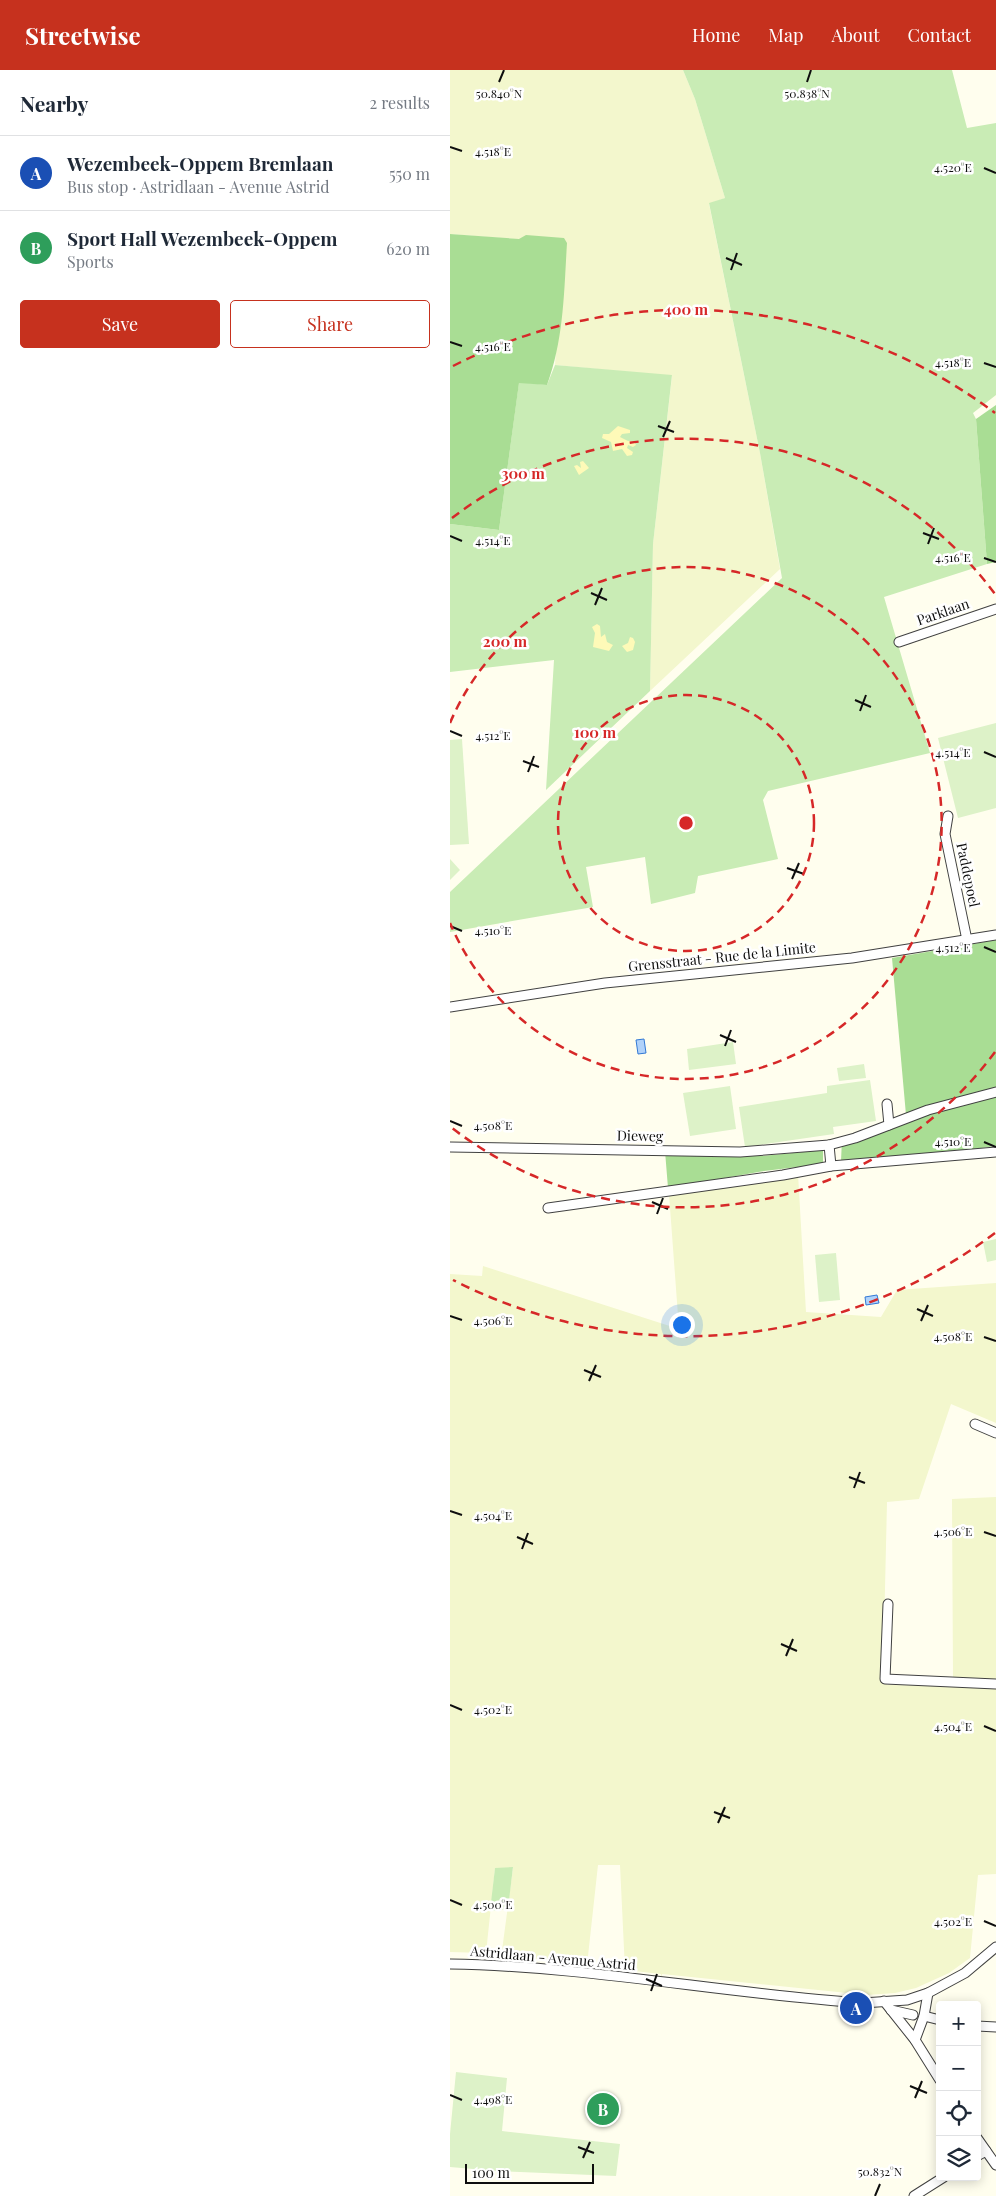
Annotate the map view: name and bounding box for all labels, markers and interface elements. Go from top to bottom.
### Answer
text: Streetwise [25,19,141,51]
text: Home [692,23,740,47]
text: Map [768,23,803,47]
text: About [831,23,880,47]
text: Contact [908,23,971,47]
text: 50.840°N [476,85,523,101]
text: 50.838°N [784,85,830,101]
text: Nearby [20,89,89,117]
text: 2 results [370,92,430,113]
text: 4.518°E [475,143,511,159]
text: Wezembeek-Oppem Bremlaan [67,150,333,176]
text: 4.520°E [934,159,972,175]
text: A [31,163,41,184]
text: 550 m [389,163,430,184]
text: Bus stop · Astridlaan - Avenue Astrid [67,176,330,197]
text: Sport Hall Wezembeek-Oppem [67,225,337,251]
text: B [31,238,41,259]
text: 620 m [386,238,430,259]
text: Sports [67,251,114,272]
text: 400 m [664,299,709,319]
button: Save [20,300,220,348]
button: Share [230,300,430,348]
text: 4.516°E [475,338,511,354]
text: 4.518°E [935,354,971,370]
text: 300 m [501,463,545,483]
text: 4.514°E [475,532,511,548]
text: 4.516°E [935,549,971,565]
street label: Parklaan [914,593,972,629]
text: 200 m [483,631,528,651]
text: 100 m [574,722,617,742]
text: 4.512°E [475,727,511,743]
text: 4.514°E [935,744,971,760]
centre of rings [677,814,695,832]
street label: Paddepoel [952,841,985,909]
text: 4.510°E [475,922,511,938]
street label: Grensstraat - Rue de la Limite [627,937,817,976]
text: 4.512°E [935,939,971,955]
text: 4.508°E [474,1117,512,1133]
street label: Dieweg [617,1126,664,1145]
text: 4.510°E [935,1133,971,1149]
text: 4.506°E [474,1312,512,1328]
your location [669,1312,695,1338]
text: 4.508°E [934,1328,972,1344]
text: 4.504°E [474,1507,512,1523]
text: 4.506°E [934,1523,972,1539]
text: 4.502°E [474,1701,512,1717]
text: 4.504°E [934,1718,972,1734]
text: 4.500°E [473,1896,513,1912]
text: 4.502°E [934,1913,972,1929]
street label: Astridlaan - Avenue Astrid [469,1941,637,1974]
pin: A [840,1989,872,2027]
map controls [936,2001,981,2181]
button: + [936,2001,981,2046]
button: − [936,2046,981,2091]
pin: B [587,2090,619,2128]
text: 4.498°E [474,2091,512,2107]
button: locate [936,2091,981,2136]
button: layers [936,2136,981,2181]
scale bar [465,2161,594,2184]
text: 100 m [472,2163,510,2182]
text: 50.832°N [858,2163,903,2179]

